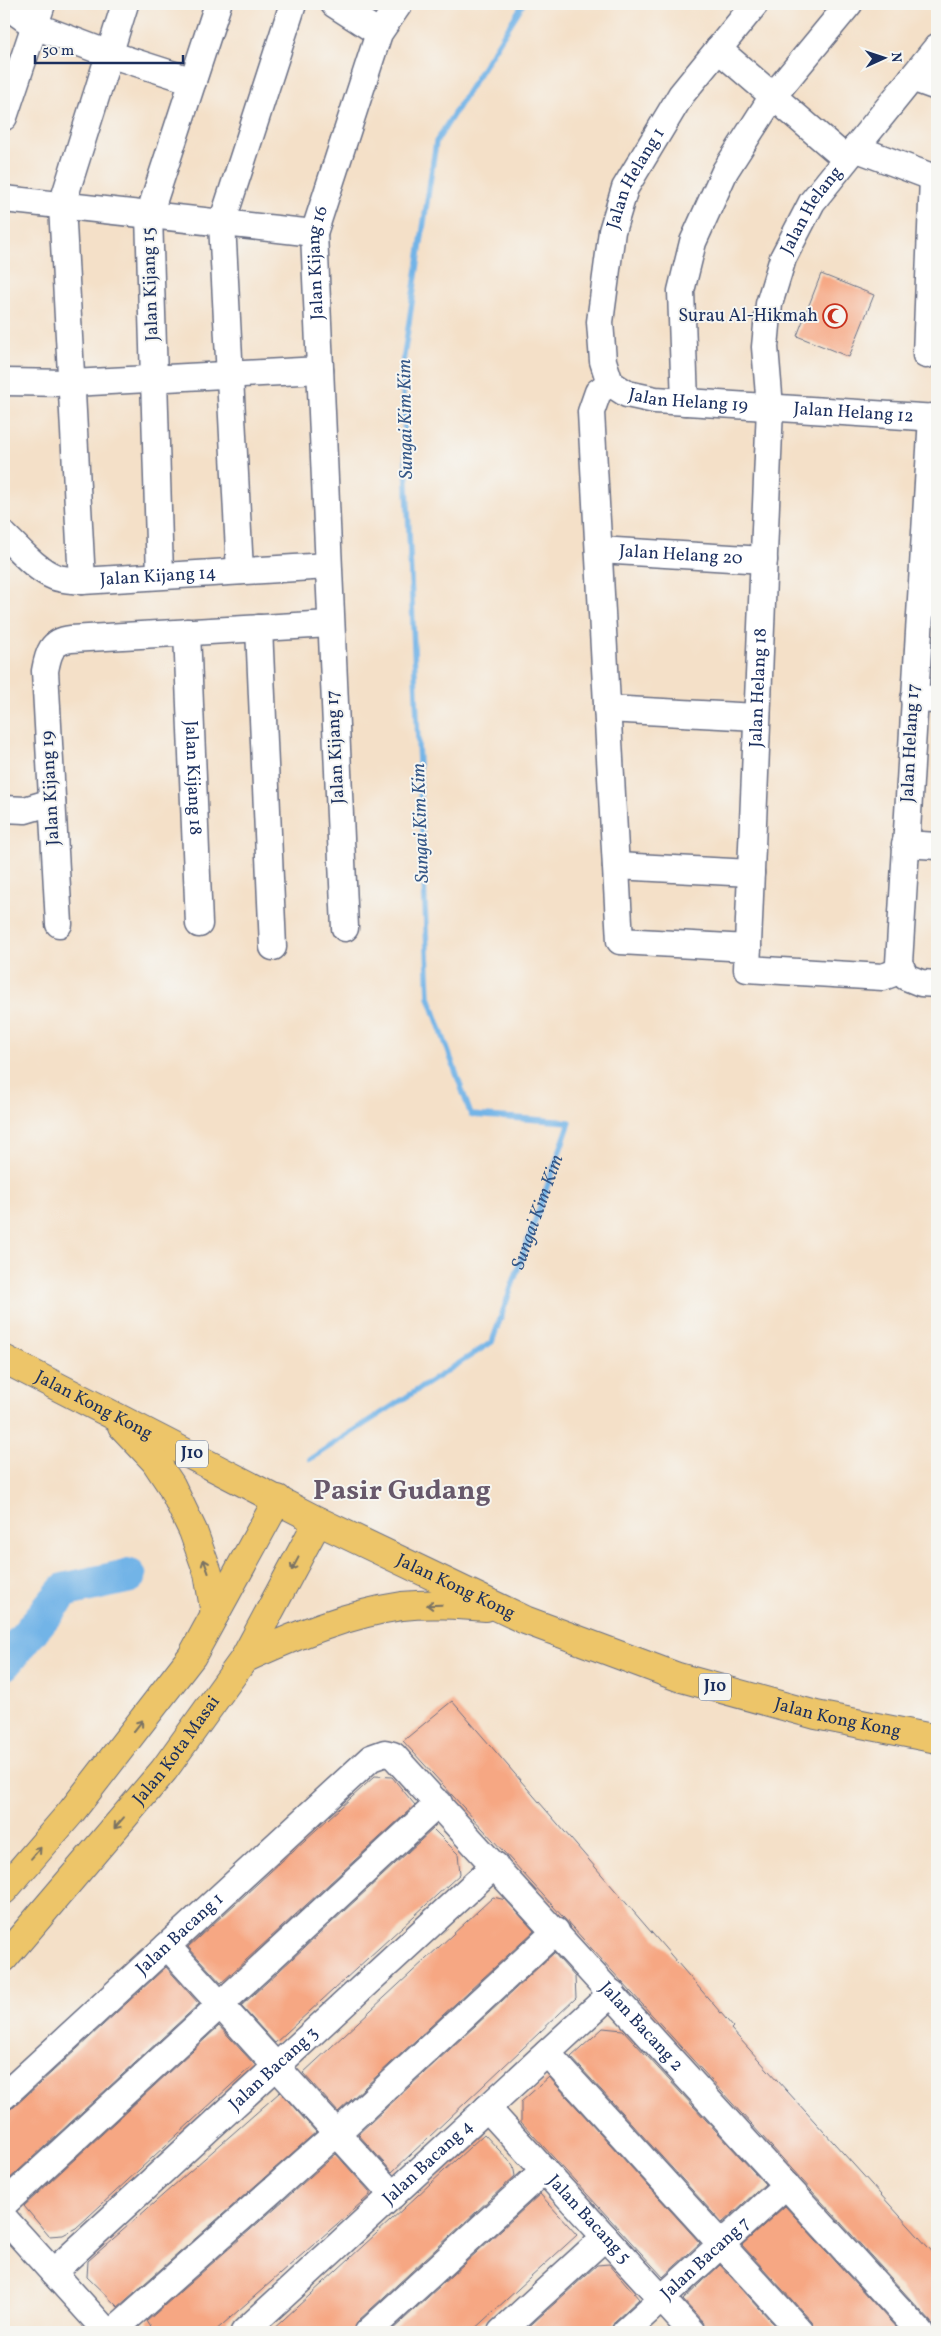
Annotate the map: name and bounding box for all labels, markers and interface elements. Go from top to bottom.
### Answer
scale bar [35,32,182,64]
north arrow [858,32,908,82]
text: 50 m [42,41,74,62]
text: N [886,52,905,63]
street label: Jalan Helang 1 [601,123,671,232]
street label: Jalan Helang [774,161,848,259]
street label: Jalan Kijang 16 [302,203,334,321]
street label: Jalan Kijang 15 [137,226,165,342]
mosque icon: Surau Al-Hikmah [822,303,848,329]
place label: Surau Al-Hikmah [678,304,818,329]
water label: Sungai Kim Kim [392,359,420,479]
street label: Jalan Helang 19 [626,382,749,418]
street label: Jalan Helang 12 [793,396,915,429]
street label: Jalan Helang 20 [618,539,744,571]
street label: Jalan Kijang 14 [99,560,217,592]
street label: Jalan Helang 18 [744,627,773,748]
street label: Jalan Helang 17 [895,683,927,803]
street label: Jalan Kijang 17 [321,689,351,805]
street label: Jalan Kijang 18 [178,720,208,836]
street label: Jalan Kijang 19 [36,730,66,846]
water label: Sungai Kim Kim [406,762,436,884]
water label: Sungai Kim Kim [506,1151,570,1273]
street label: Jalan Kong Kong [31,1365,157,1446]
road number: J10 [176,1440,208,1468]
district label: Pasir Gudang [313,1472,491,1511]
street label: Jalan Kong Kong [392,1548,519,1626]
one-way arrow [289,1556,299,1570]
one-way arrow [201,1559,210,1574]
one-way arrow [426,1600,442,1609]
road number: J10 [699,1674,731,1700]
street label: Jalan Kota Masai [127,1691,226,1811]
street label: Jalan Kong Kong [771,1692,903,1744]
one-way arrow [132,1720,143,1733]
one-way arrow [114,1816,125,1829]
one-way arrow [30,1847,41,1860]
street label: Jalan Bacang 1 [130,1887,229,1981]
street label: Jalan Bacang 2 [593,1976,689,2077]
street label: Jalan Bacang 3 [223,2021,324,2116]
street label: Jalan Bacang 4 [377,2114,479,2211]
street label: Jalan Bacang 5 [542,2169,636,2270]
street label: Jalan Bacang 7 [655,2211,756,2306]

